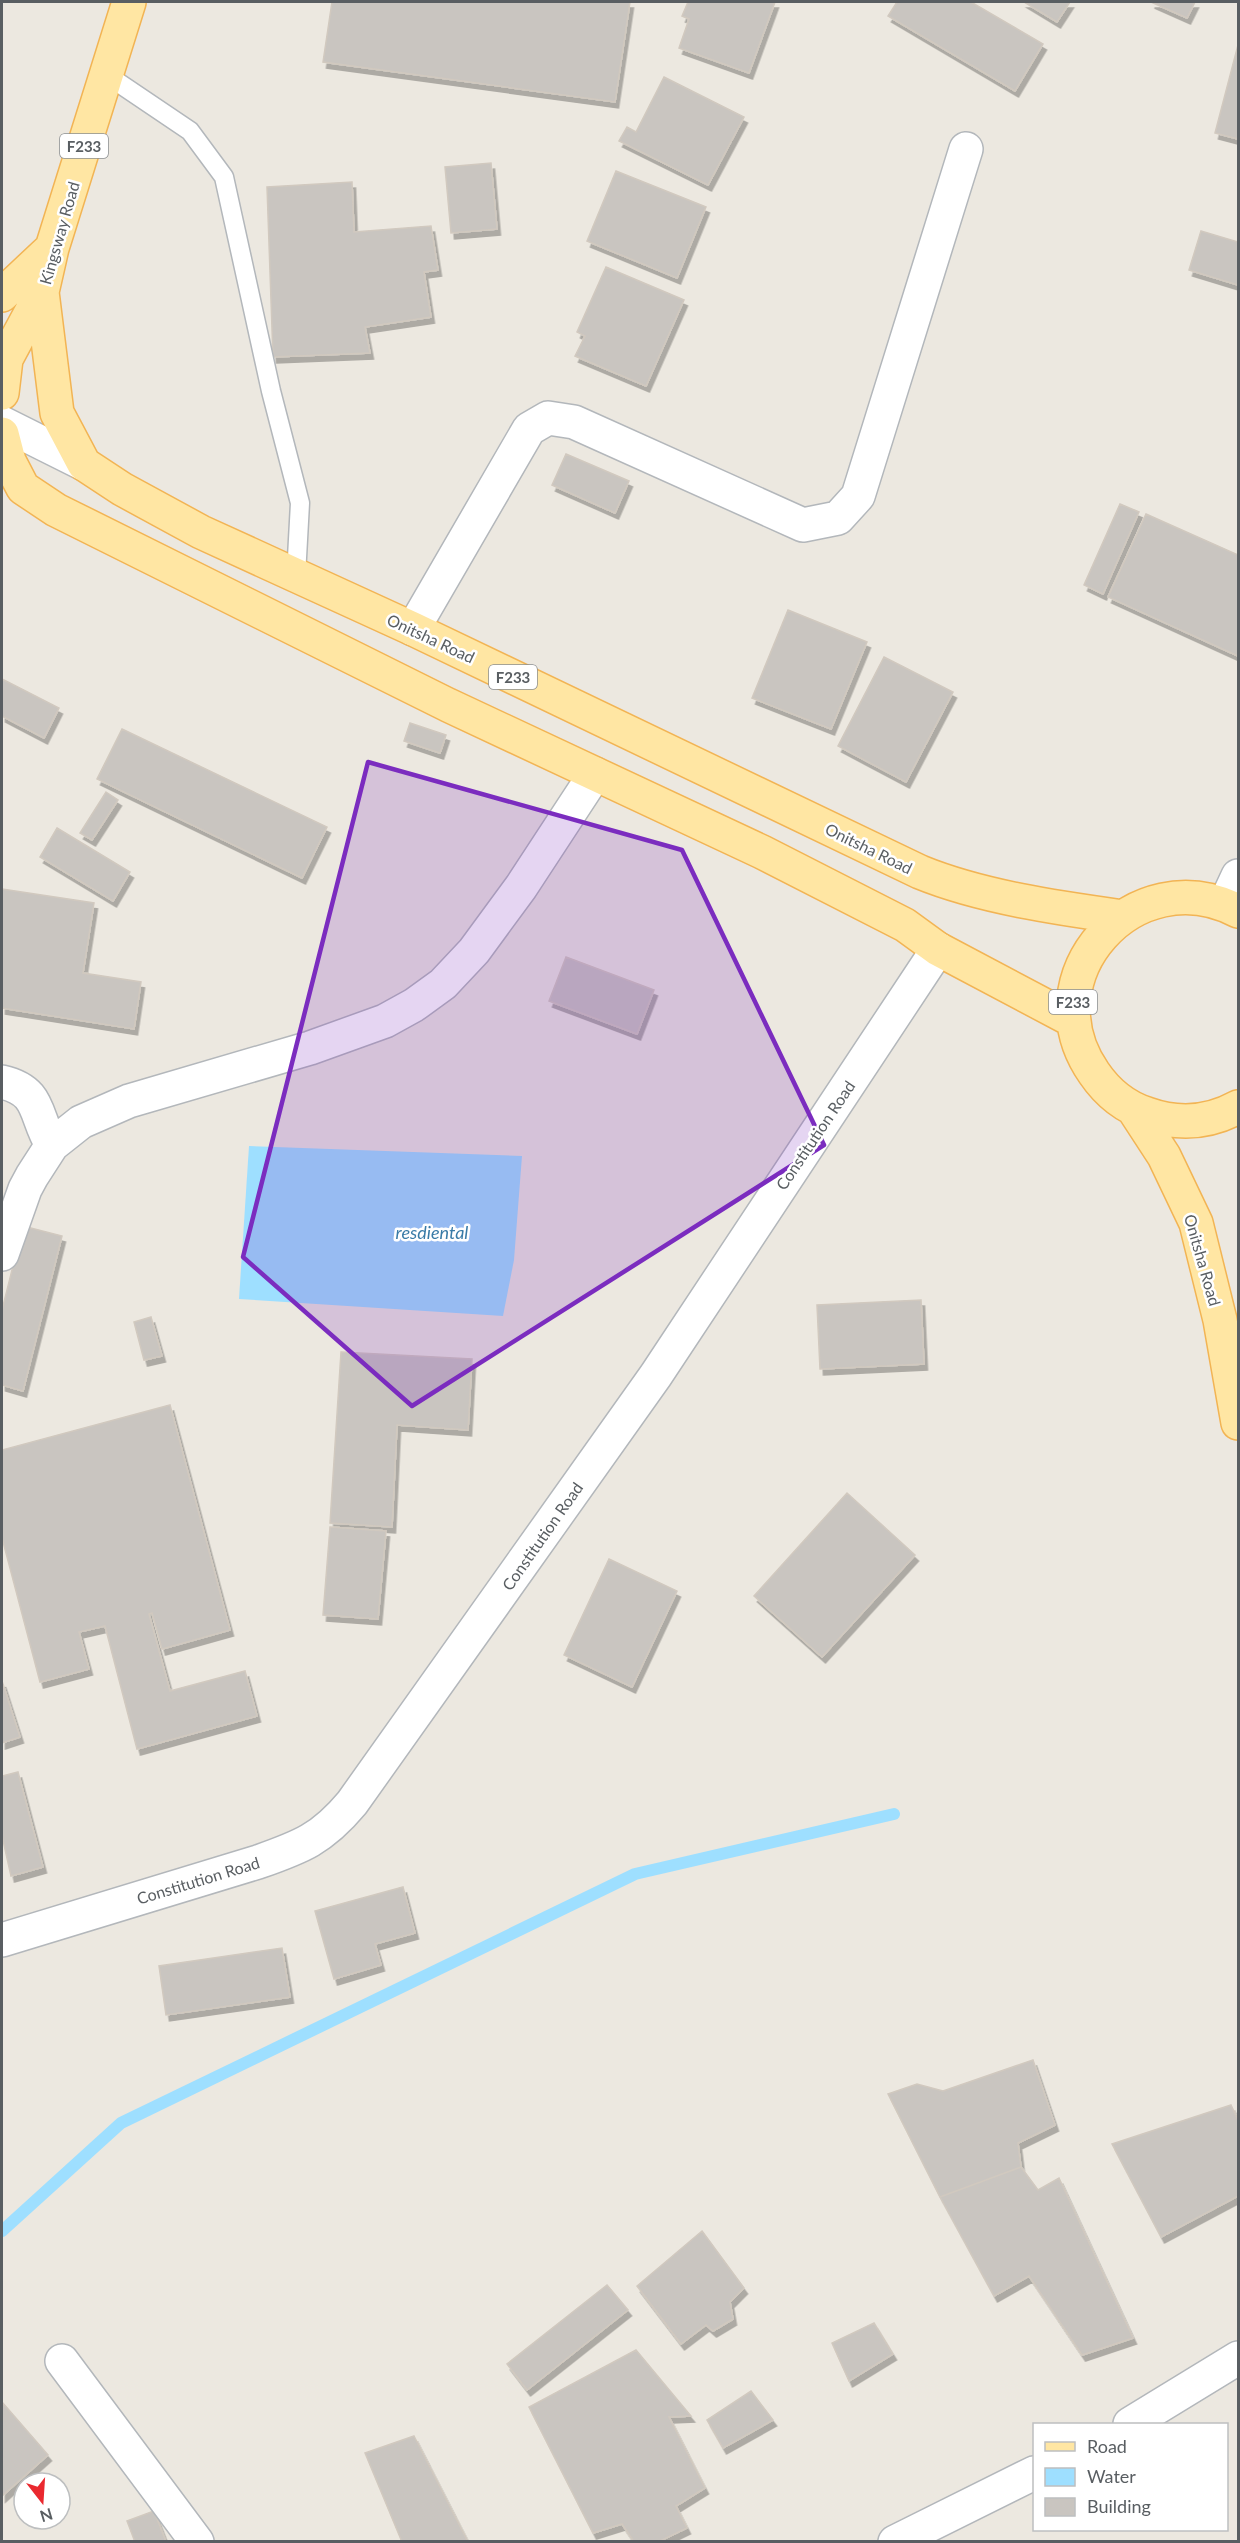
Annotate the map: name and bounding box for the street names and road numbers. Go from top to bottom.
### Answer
road number: F233 [60,134,108,158]
street label: Kingsway Road [35,179,83,287]
street label: Onitsha Road [384,609,478,667]
road number: F233 [489,665,537,689]
street label: Onitsha Road [822,819,916,877]
road number: F233 [1049,990,1097,1014]
street label: Constitution Road [771,1077,859,1193]
street label: Onitsha Road [1181,1212,1225,1308]
street label: Constitution Road [498,1478,586,1594]
street label: Constitution Road [134,1852,262,1908]

